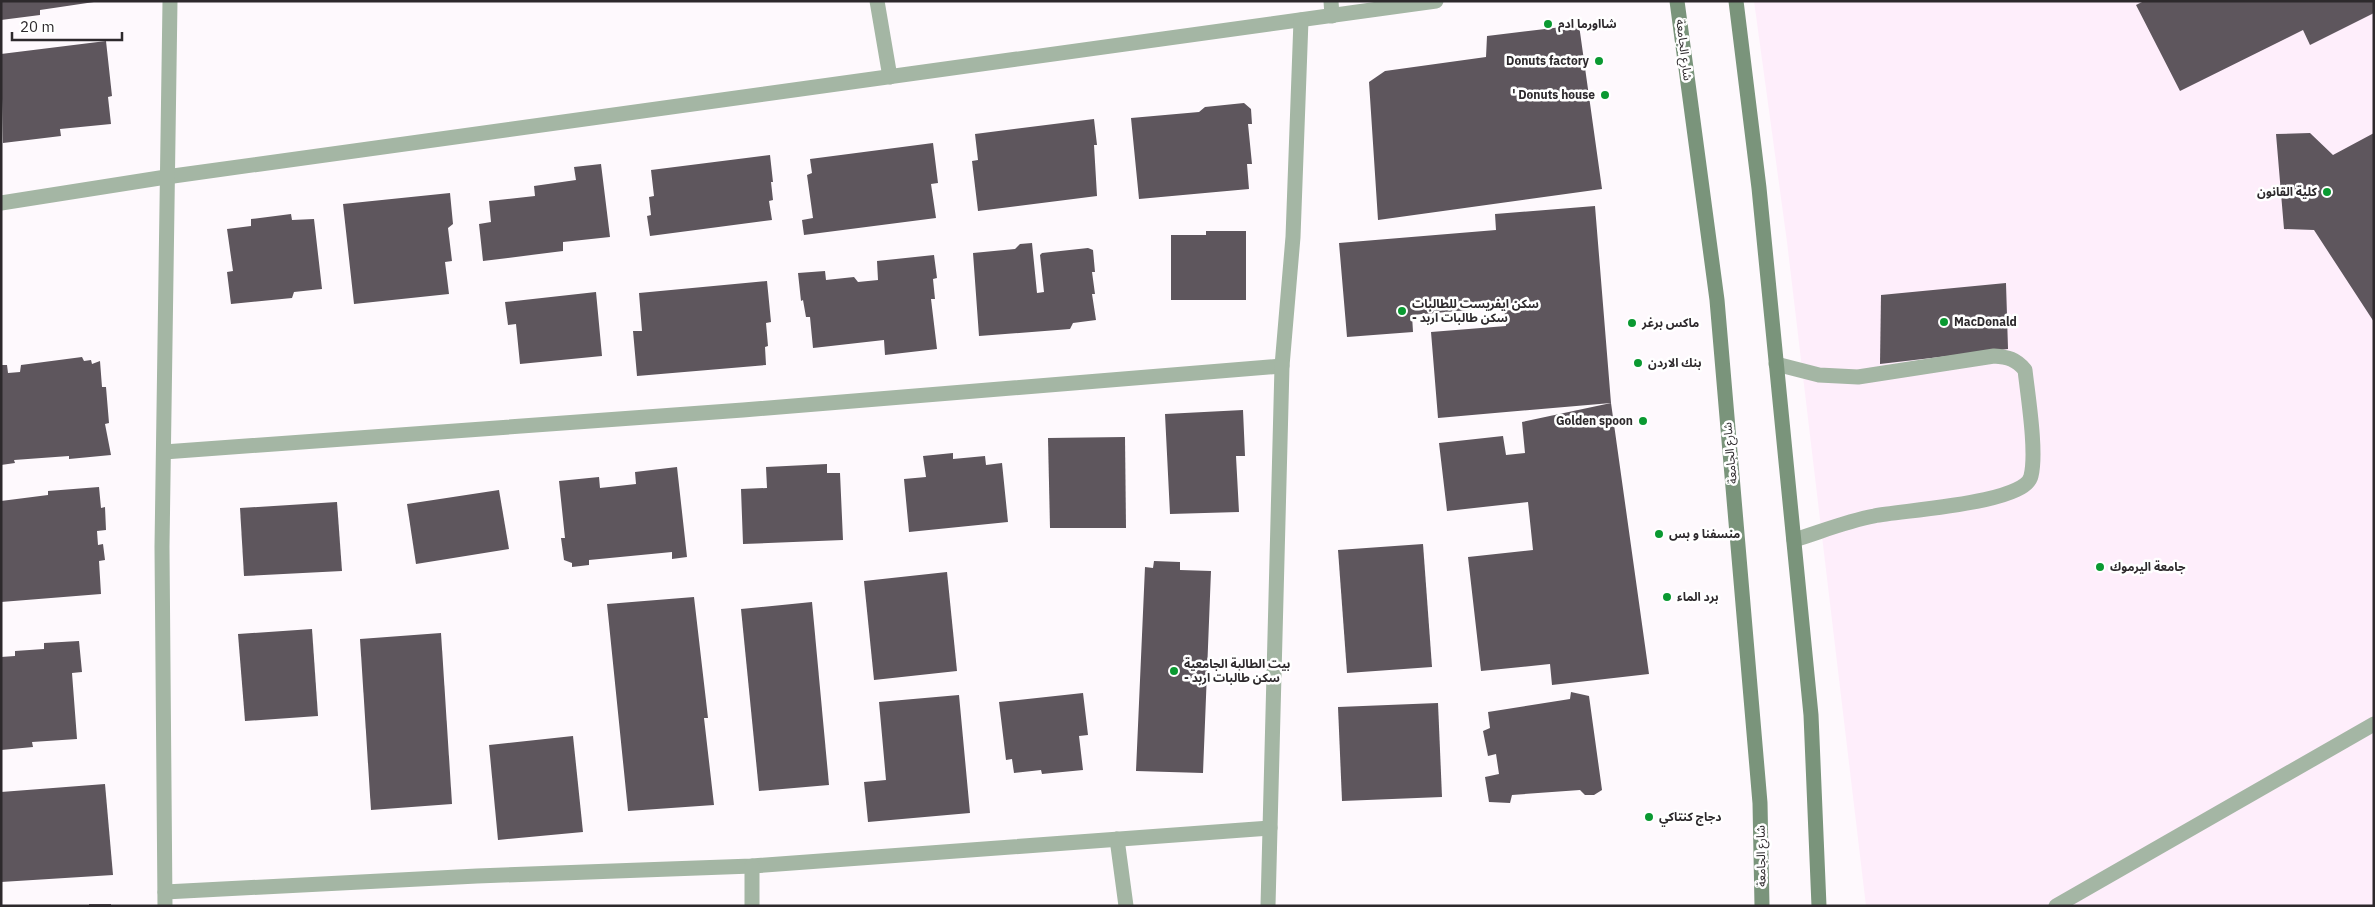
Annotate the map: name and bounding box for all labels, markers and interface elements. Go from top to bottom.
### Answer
scale bar [12,10,122,42]
place label: شااورما ادم [1558,16,1617,33]
text: 20 m [20,17,55,36]
marker: شااورما ادم [1542,18,1554,30]
street label: شارع الجامعة [1671,18,1696,82]
place label: Donuts factory [1506,53,1590,68]
marker: Donuts factory [1593,55,1605,67]
place label: ' Donuts house [1512,87,1595,102]
marker: ' Donuts house [1599,89,1611,101]
place label: كلية القانون [2257,184,2318,199]
marker: كلية القانون [2321,186,2333,198]
place label: سكن ايفريست للطالبات - سكن طالبات اربد [1412,296,1539,325]
marker: سكن ايفريست للطالبات - سكن طالبات اربد [1396,305,1408,317]
place label: MacDonald [1954,314,2017,329]
place label: ماكس برغر [1641,315,1699,330]
marker: MacDonald [1938,316,1950,328]
marker: ماكس برغر [1626,317,1638,329]
place label: بنك الاردن [1648,355,1702,370]
marker: بنك الاردن [1632,357,1644,369]
place label: Golden spoon [1556,413,1633,428]
marker: Golden spoon [1637,415,1649,427]
street label: شارع الجامعة [1719,421,1742,484]
place label: منسفنا و بس [1669,526,1740,541]
marker: منسفنا و بس [1653,528,1665,540]
place label: جامعة اليرموك [2110,559,2186,574]
marker: جامعة اليرموك [2094,561,2106,573]
place label: برد الماء [1677,589,1719,604]
marker: برد الماء [1661,591,1673,603]
place label: بيت الطالبة الجامعية - سكن طالبات اربد [1184,656,1291,685]
marker: بيت الطالبة الجامعية - سكن طالبات اربد [1168,665,1180,677]
place label: دجاج كنتاكي [1659,809,1721,827]
marker: دجاج كنتاكي [1643,811,1655,823]
street label: شارع الجامعة [1752,825,1771,887]

